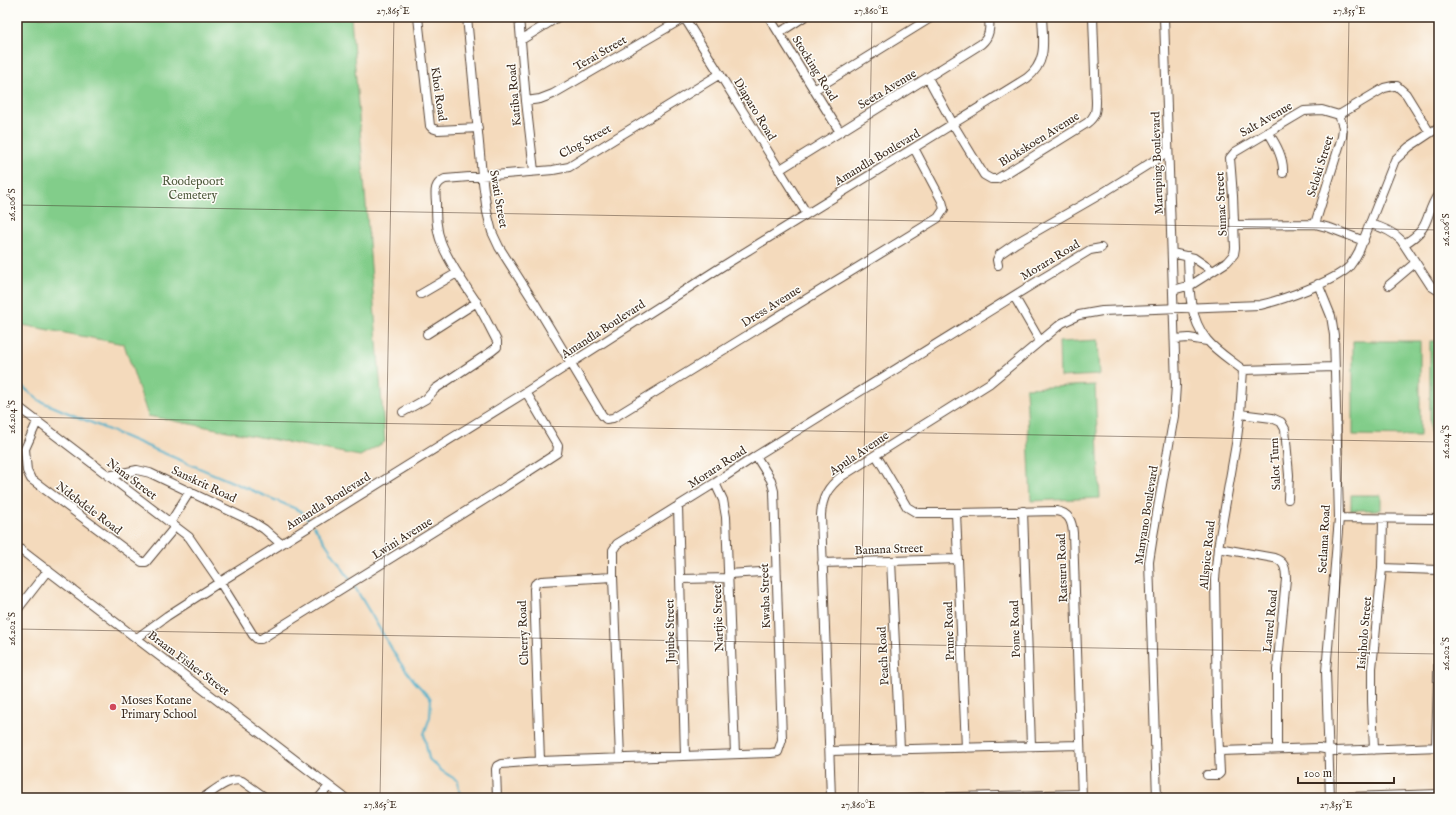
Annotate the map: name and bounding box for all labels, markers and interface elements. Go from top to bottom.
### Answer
text: 27.865°E [376,5,410,18]
text: 27.860°E [854,5,888,18]
text: 27.855°E [1333,5,1365,18]
street label: Terai Street [571,32,629,75]
street label: Stocking Road [789,33,841,104]
street label: Katiba Road [504,63,525,127]
street label: Khoi Road [427,66,450,123]
street label: Seeta Avenue [855,66,920,113]
street label: Diaparo Road [729,75,779,144]
street label: Salt Avenue [1237,98,1296,140]
street label: Blokskoen Avenue [996,108,1083,170]
street label: Maruping Boulevard [1148,111,1168,215]
street label: Clog Street [557,121,614,162]
street label: Amandla Boulevard [831,126,923,189]
street label: Seloki Street [1304,134,1337,199]
street label: Swati Street [486,169,511,229]
street label: Sumac Street [1212,171,1231,237]
park label: Roodepoort Cemetery [162,174,224,203]
text: 26.206°S [6,188,19,222]
text: 26.206°S [1440,213,1453,247]
street label: Morara Road [1018,237,1083,284]
street label: Dress Avenue [739,282,804,331]
street label: Amandla Boulevard [558,296,649,363]
text: 26.204°S [6,400,19,434]
text: 26.204°S [1440,425,1453,459]
street label: Apula Avenue [826,428,893,480]
street label: Salot Turn [1267,437,1284,491]
street label: Morara Road [685,443,750,492]
street label: Nana Street [104,456,160,503]
street label: Sanskrit Road [169,463,239,506]
street label: Manyano Boulevard [1131,464,1162,566]
street label: Amandla Boulevard [282,469,374,534]
street label: Ndebdele Road [53,479,125,538]
street label: Setlama Road [1315,504,1334,574]
street label: Lwini Avenue [369,514,436,563]
street label: Allspice Road [1196,519,1220,591]
street label: Ratsuru Road [1054,533,1071,603]
street label: Banana Street [854,541,924,558]
street label: Kwaba Street [757,563,774,629]
street label: Nartjie Street [710,584,727,652]
street label: Laurel Road [1260,588,1281,653]
street label: Isiqholo Street [1354,596,1376,670]
street label: Jujube Street [662,599,680,665]
street label: Pome Road [1007,599,1024,658]
street label: Cherry Road [515,600,532,666]
street label: Prune Road [941,601,958,661]
text: 26.202°S [6,612,19,646]
street label: Peach Road [874,626,893,686]
street label: Braam Fisher Street [145,628,232,699]
text: 26.202°S [1440,637,1453,671]
place label: Moses Kotane Primary School [121,693,197,722]
marker: Moses Kotane Primary School [108,702,118,712]
scale bar [1298,759,1394,785]
text: 100 m [1304,766,1332,781]
text: 27.865°E [363,799,397,812]
text: 27.860°E [841,799,875,812]
text: 27.855°E [1320,799,1352,812]

